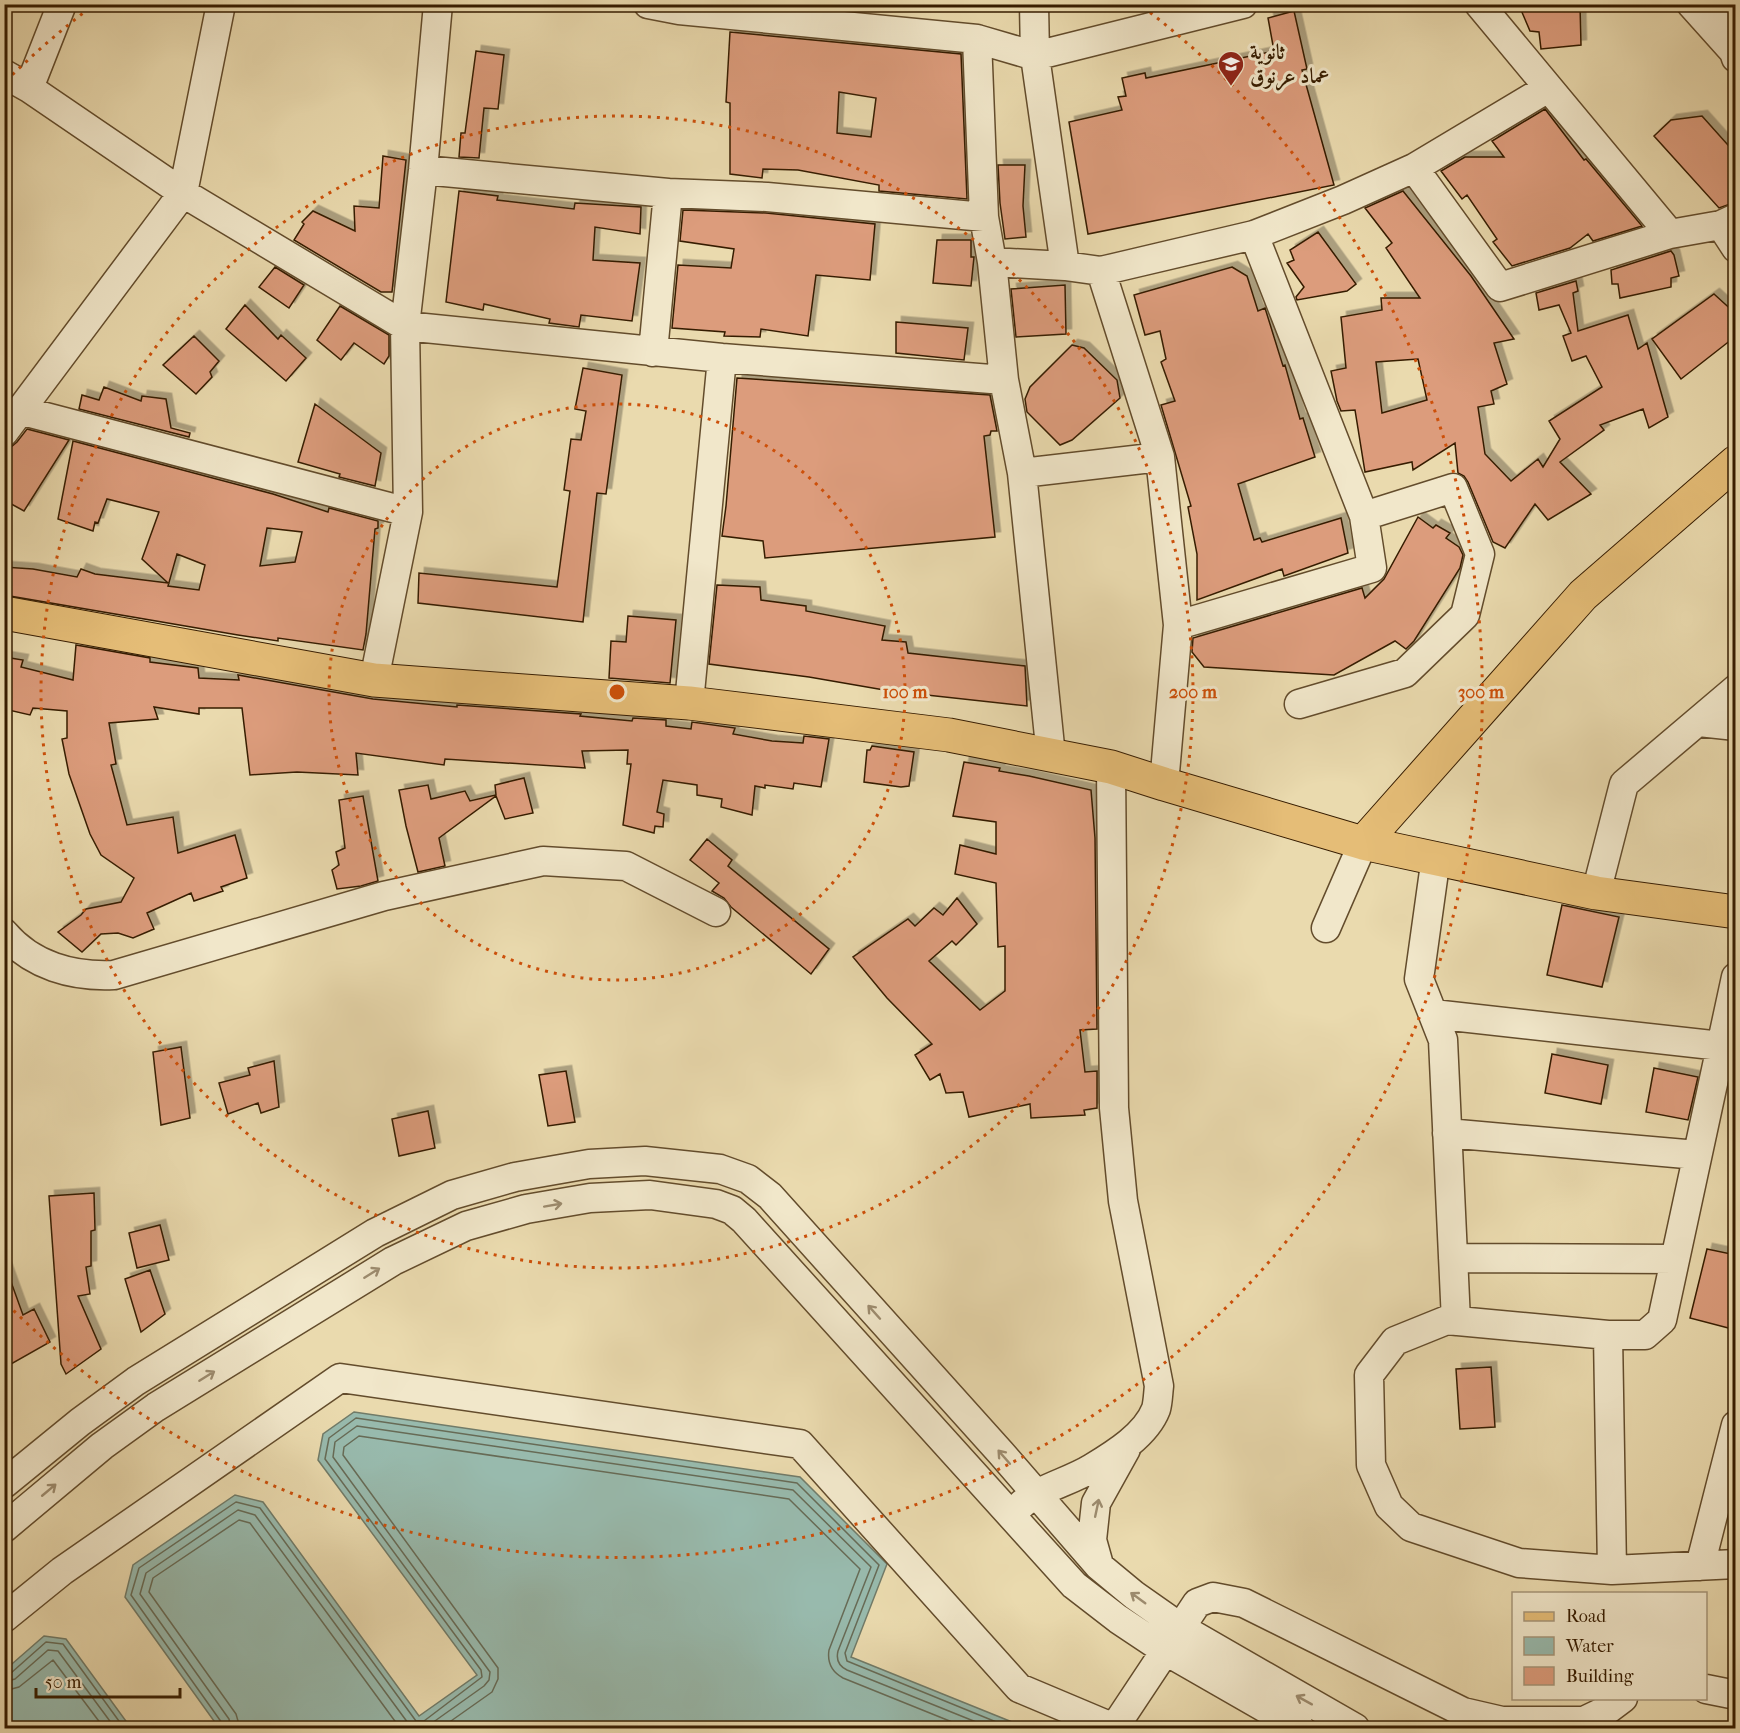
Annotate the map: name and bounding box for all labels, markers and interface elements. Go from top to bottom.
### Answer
place label: ثانوية عماد عرنوق [1250,40,1329,91]
school or university icon: ثانوية عماد عرنوق [1216,49,1246,87]
centre of rings [607,682,627,702]
text: 100 m [882,682,929,703]
text: 200 m [1169,682,1218,703]
text: 300 m [1458,682,1505,703]
one-way arrow [543,1199,563,1210]
one-way arrow [363,1267,380,1279]
one-way arrow [867,1305,881,1320]
one-way arrow [198,1370,215,1383]
one-way arrow [997,1450,1011,1465]
one-way arrow [41,1483,56,1497]
one-way arrow [1091,1499,1103,1518]
one-way arrow [1130,1592,1146,1604]
legend [1512,1592,1707,1700]
text: Road [1566,1606,1606,1627]
text: Water [1565,1636,1614,1657]
scale bar [36,1661,180,1699]
text: Building [1566,1666,1634,1687]
text: 50 m [45,1672,82,1693]
one-way arrow [1296,1694,1313,1706]

